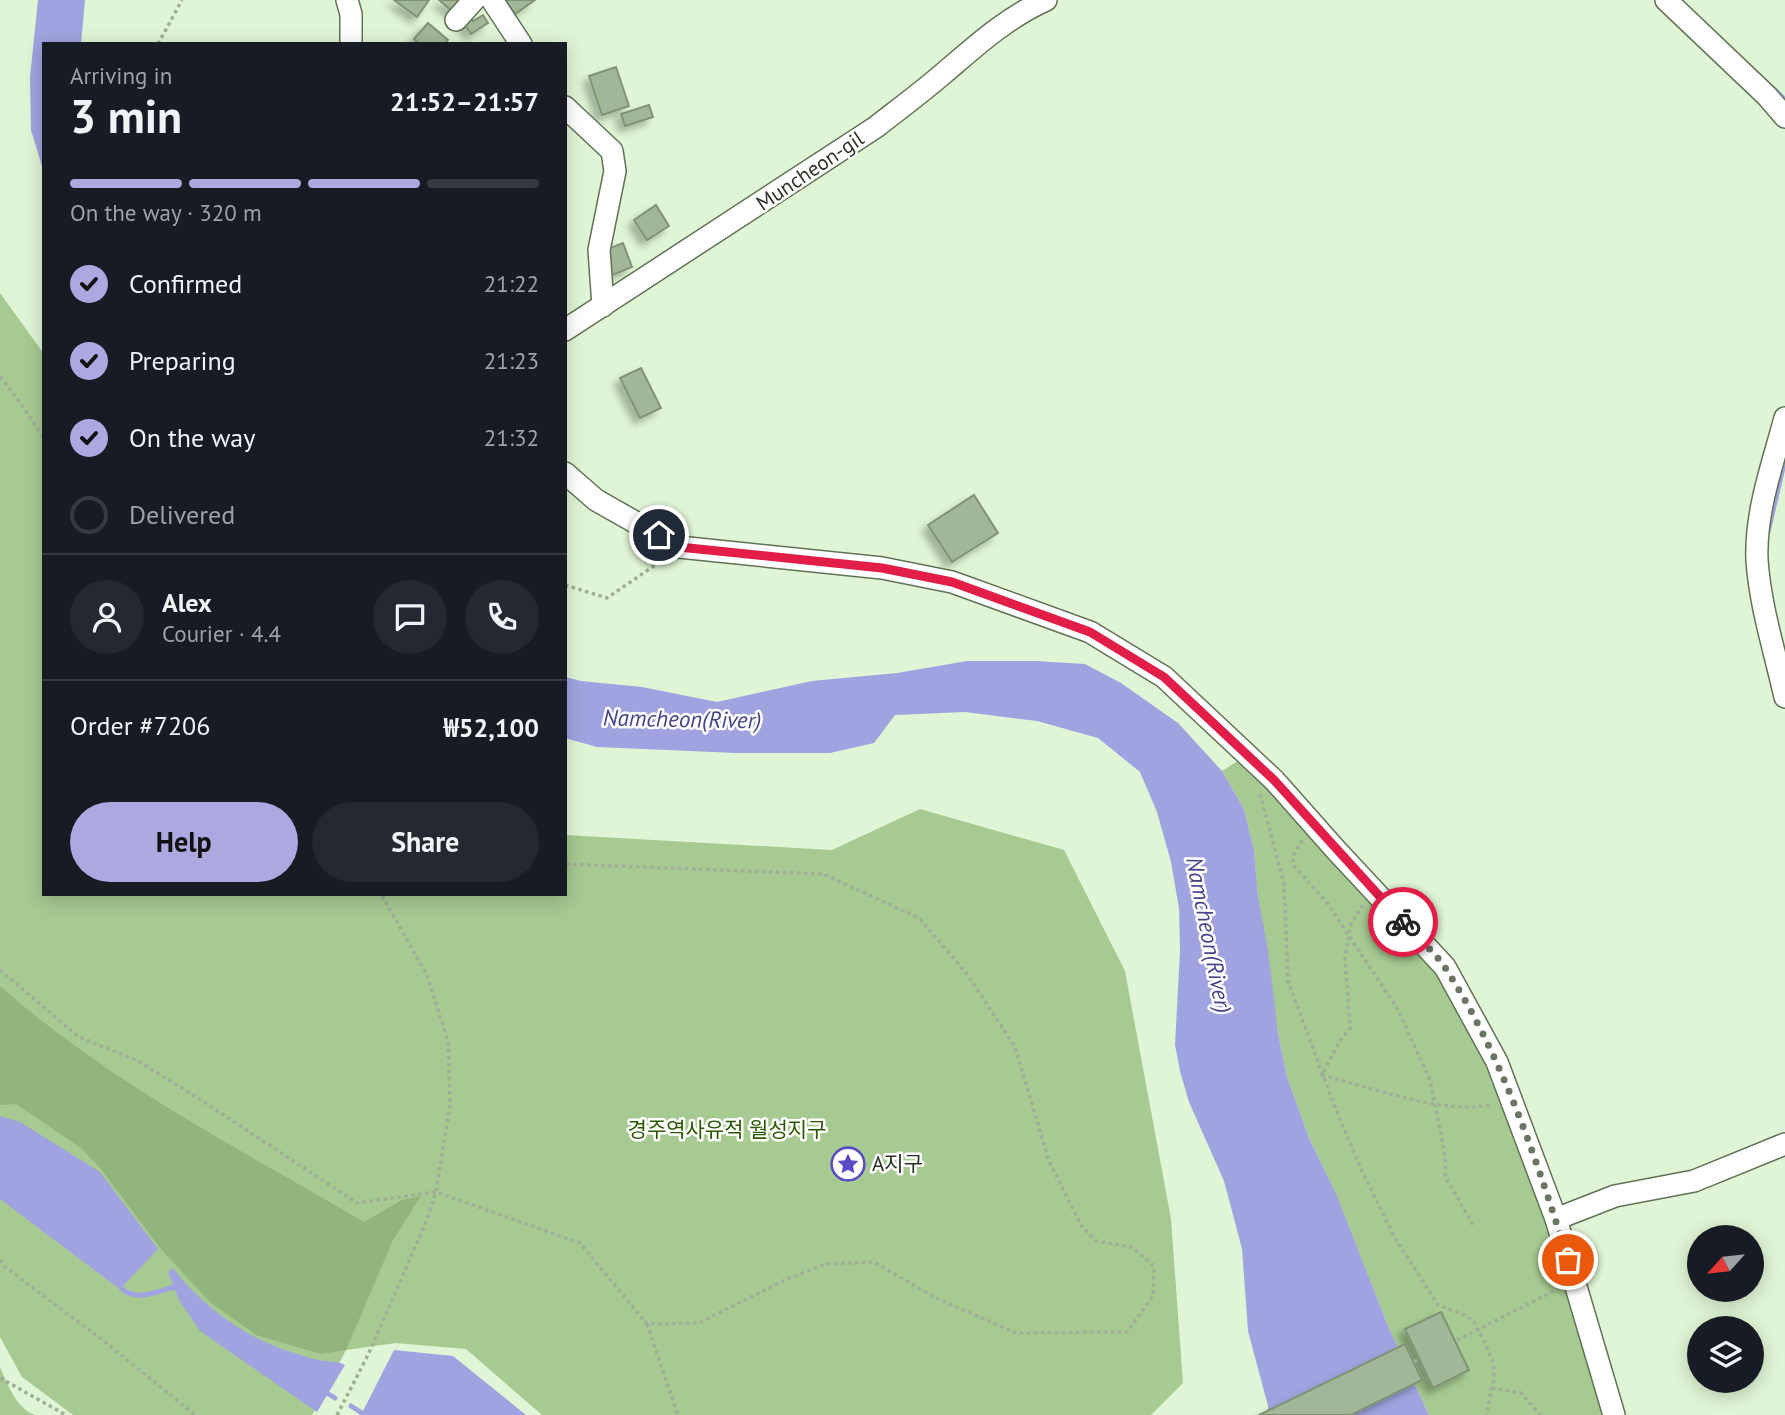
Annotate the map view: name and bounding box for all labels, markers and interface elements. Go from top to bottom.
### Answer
text: Arriving in [70,61,172,90]
text: 21:52–21:57 [390,85,539,118]
text: 3 min [70,86,182,146]
street label: Muncheon-gil [751,125,869,216]
text: On the way · 320 m [70,198,262,227]
icon: check [70,265,108,303]
text: Confirmed [129,267,242,300]
text: 21:22 [484,269,539,298]
icon: check [70,342,108,380]
text: Preparing [129,344,236,377]
text: 21:23 [484,346,539,375]
icon: check [70,419,108,457]
text: On the way [129,421,255,454]
text: 21:32 [484,423,539,452]
text: Delivered [129,498,235,531]
pin [629,505,689,565]
icon: home [640,516,678,554]
button: person [70,580,144,654]
button: chat [373,580,447,654]
button: phone [465,580,539,654]
text: Alex [162,586,212,619]
text: Courier · 4.4 [162,619,281,648]
water label: Namcheon(River) [603,703,761,734]
text: Order #7206 [70,709,210,742]
text: ₩52,100 [443,711,539,744]
button: Help [70,802,298,882]
button: Share [312,802,539,882]
water label: Namcheon(River) [1180,854,1239,1015]
courier [1368,887,1438,957]
icon: bike [1384,903,1422,941]
park label: 경주역사유적 월성지구 [628,1116,826,1143]
place icon: A지구 [829,1145,867,1183]
place label: A지구 [872,1150,923,1177]
north arrow [1687,1225,1764,1302]
map controls [1687,1225,1764,1393]
pin [1538,1230,1598,1290]
icon: bag [1549,1241,1587,1279]
button: layers [1687,1316,1764,1393]

